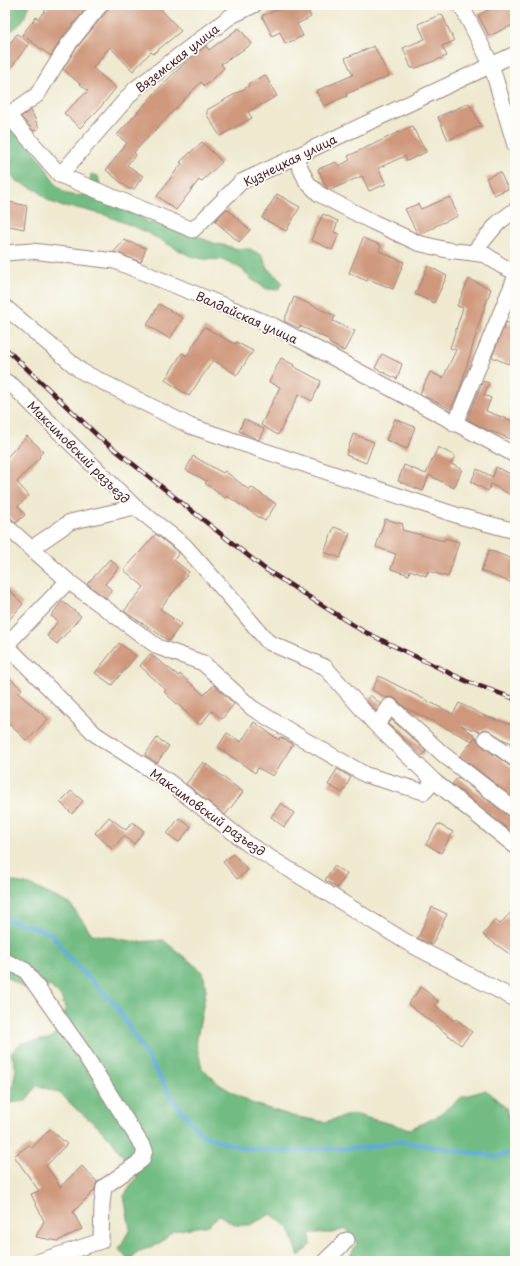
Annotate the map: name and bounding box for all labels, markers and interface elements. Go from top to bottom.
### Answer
street label: Вяземская улица [131,19,223,96]
street label: Кузнецкая улица [240,129,340,190]
street label: Валдайская улица [193,286,301,348]
street label: Максимовский разъезд [24,397,134,507]
street label: Максимовский разъезд [147,764,269,860]

